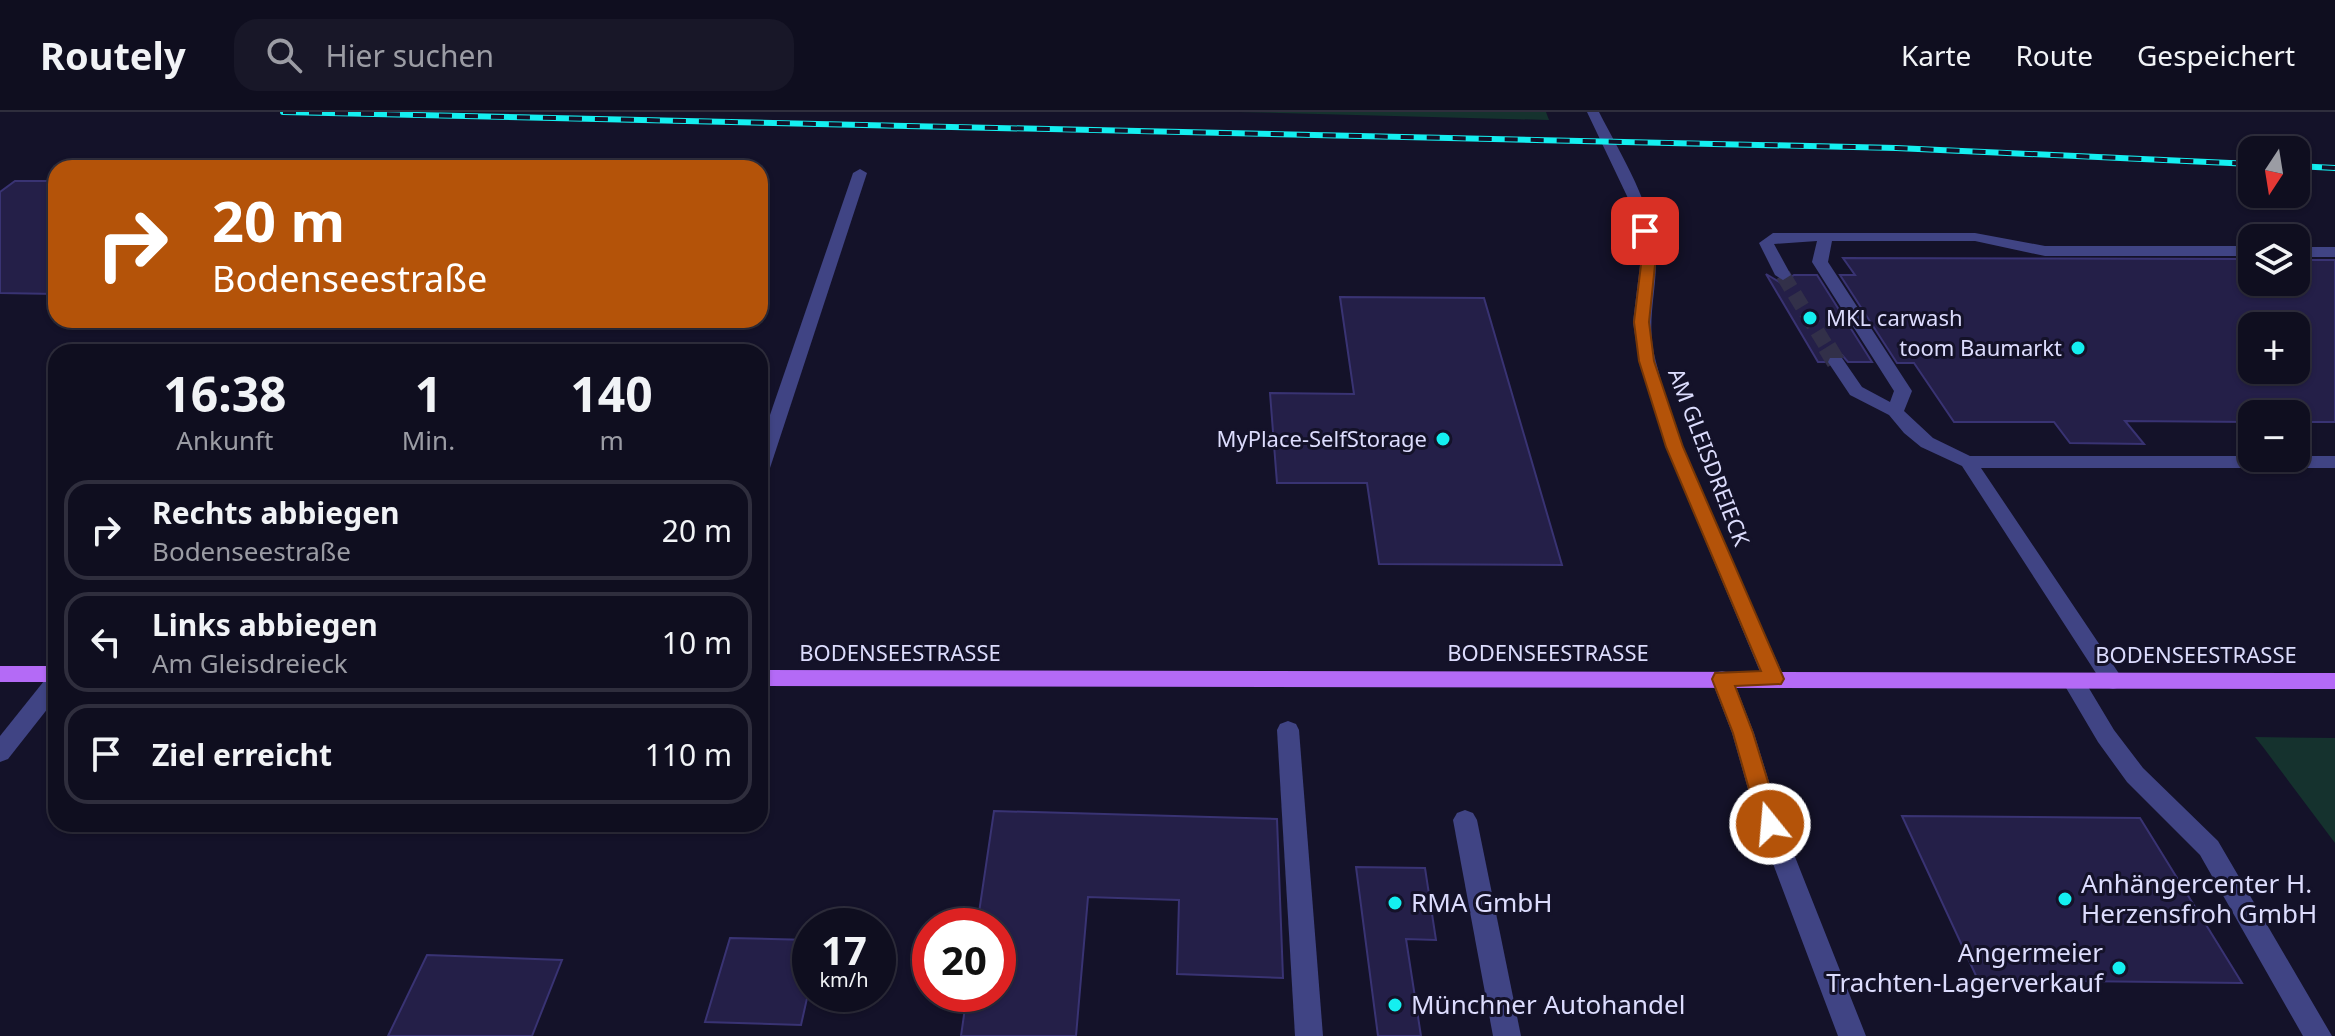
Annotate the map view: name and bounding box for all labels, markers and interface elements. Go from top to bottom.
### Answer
search box [234,19,794,91]
text: Routely [40,29,186,81]
icon: search [262,33,306,77]
text: Hier suchen [326,35,494,76]
text: Karte [1901,36,1971,74]
text: Route [2015,36,2093,74]
text: Gespeichert [2137,36,2295,74]
north arrow [2238,136,2310,208]
map controls [2238,136,2310,472]
text: 20 m [212,182,345,258]
icon: right [80,192,184,296]
pin [1611,197,1679,265]
icon: arrive [1623,209,1667,253]
button: layers [2238,224,2310,296]
text: Bodenseestraße [212,254,487,303]
place label: MKL carwash [1826,302,1963,332]
marker: MKL carwash [1801,309,1819,327]
button: + [2238,312,2310,384]
place label: toom Baumarkt [1899,332,2062,362]
marker: toom Baumarkt [2069,339,2087,357]
text: 16:38 [163,361,287,426]
text: 1 [415,361,442,426]
text: 140 [570,361,653,426]
street label: AM GLEISDREIECK [1662,363,1758,550]
button: − [2238,400,2310,472]
text: Ankunft [176,422,273,458]
text: Min. [402,422,455,458]
text: m [599,422,624,458]
place label: MyPlace-SelfStorage [1216,423,1427,453]
marker: MyPlace-SelfStorage [1434,430,1452,448]
text: Rechts abbiegen [152,492,400,533]
icon: right [84,508,128,552]
text: 20 m [662,510,732,551]
text: Bodenseestraße [152,533,351,569]
text: Links abbiegen [152,604,378,645]
icon: left [84,620,128,664]
text: 10 m [662,622,732,663]
street label: BODENSEESTRASSE [799,637,1001,667]
street label: BODENSEESTRASSE [1447,637,1649,667]
street label: BODENSEESTRASSE [2095,639,2297,669]
text: Am Gleisdreieck [152,645,348,681]
icon: arrive [84,732,128,776]
text: Ziel erreicht [152,734,332,775]
text: 110 m [645,734,732,775]
position arrow [1728,782,1812,866]
place label: Anhängercenter H. Herzensfroh GmbH [2081,865,2317,931]
place label: RMA GmbH [1411,884,1553,920]
marker: Anhängercenter H. Herzensfroh GmbH [2056,890,2074,908]
marker: RMA GmbH [1386,894,1404,912]
speed limit sign: 20 [912,908,1016,1012]
text: 17 [821,922,867,977]
place label: Angermeier Trachten-Lagerverkauf [1826,934,2105,1000]
marker: Angermeier Trachten-Lagerverkauf [2110,959,2128,977]
text: km/h [819,966,869,993]
place label: Münchner Autohandel [1411,986,1685,1022]
marker: Münchner Autohandel [1386,996,1404,1014]

